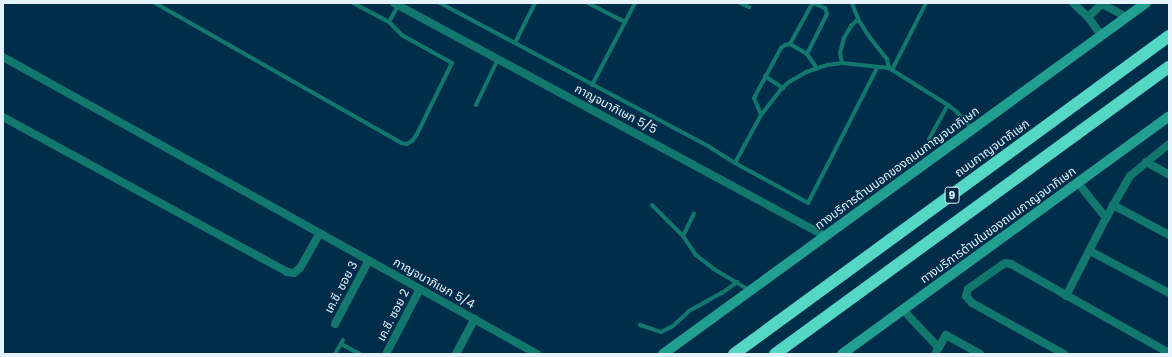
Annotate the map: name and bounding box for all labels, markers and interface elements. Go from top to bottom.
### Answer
street label: กาญจนาภิเษก 5/5 [572,81,660,137]
street label: ทางบริการด้านนอกของถนนกาญจนาภิเษก [812,103,982,233]
street label: ถนนกาญจนาภิเษก [952,116,1032,180]
street label: ทางบริการด้านในของถนนกาญจนาภิเษก [917,164,1079,286]
road number: 9 [944,186,960,204]
street label: กาญจนาภิเษก 5/4 [391,255,477,311]
street label: เค.ซี. ซอย 3 [321,259,361,315]
street label: เค.ซี. ซอย 2 [374,287,412,343]

